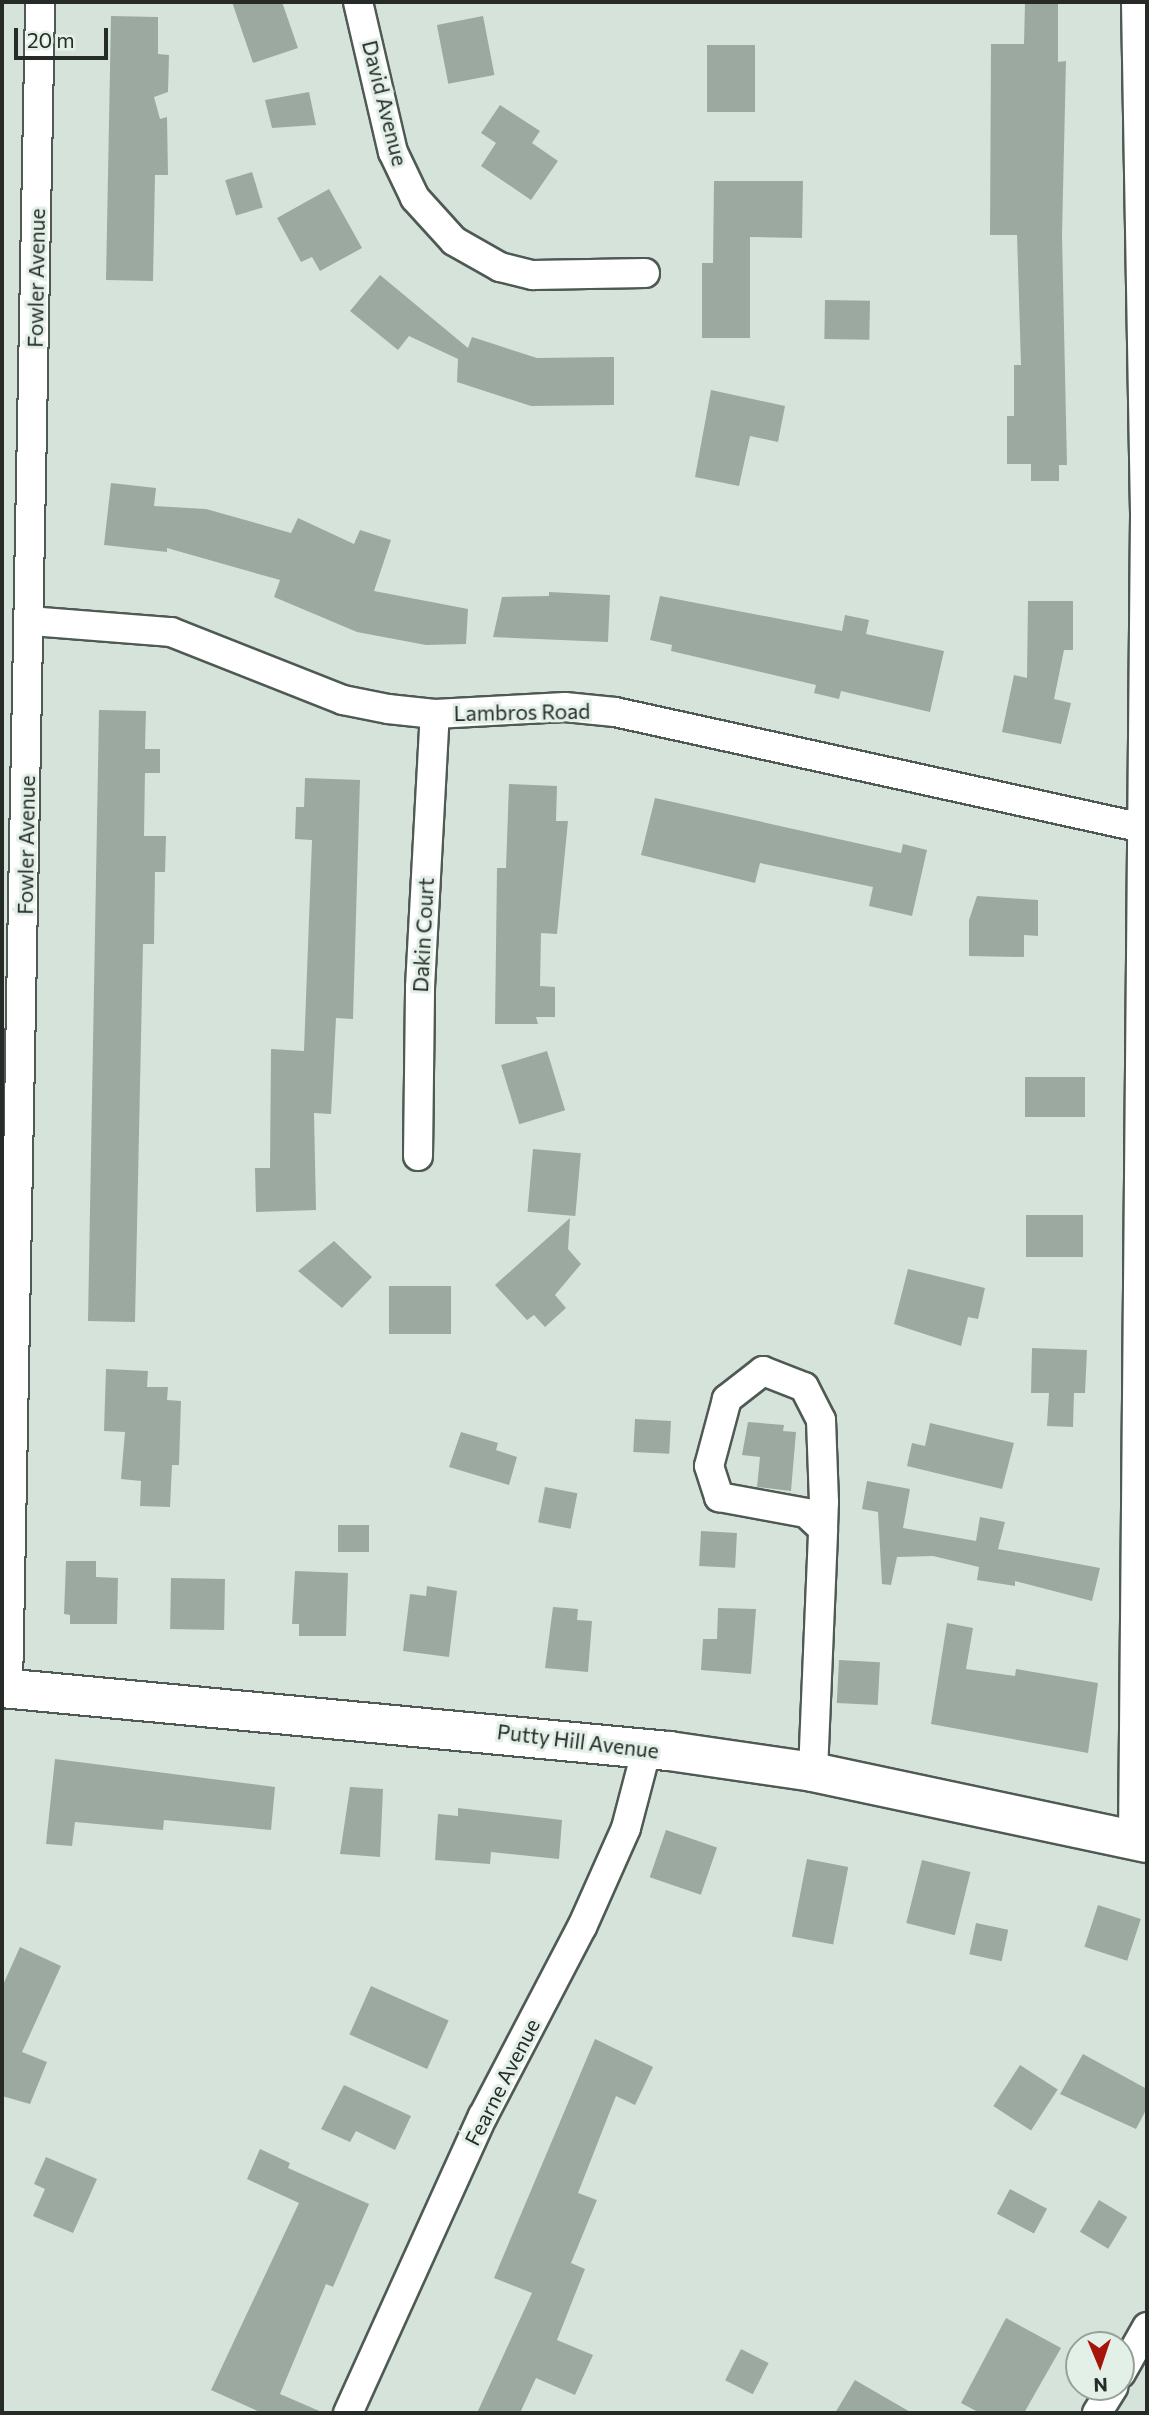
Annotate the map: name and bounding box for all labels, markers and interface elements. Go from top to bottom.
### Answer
scale bar [18,14,112,58]
text: 20 m [27,27,75,52]
street label: David Avenue [357,38,413,168]
street label: Fowler Avenue [22,208,50,348]
street label: Lambros Road [453,698,591,726]
street label: Fowler Avenue [12,775,40,915]
street label: Dakin Court [407,877,439,993]
street label: Putty Hill Avenue [496,1719,660,1763]
street label: Fearne Avenue [459,2014,545,2150]
north arrow [1065,2331,1135,2401]
text: N [1093,2374,1108,2397]

